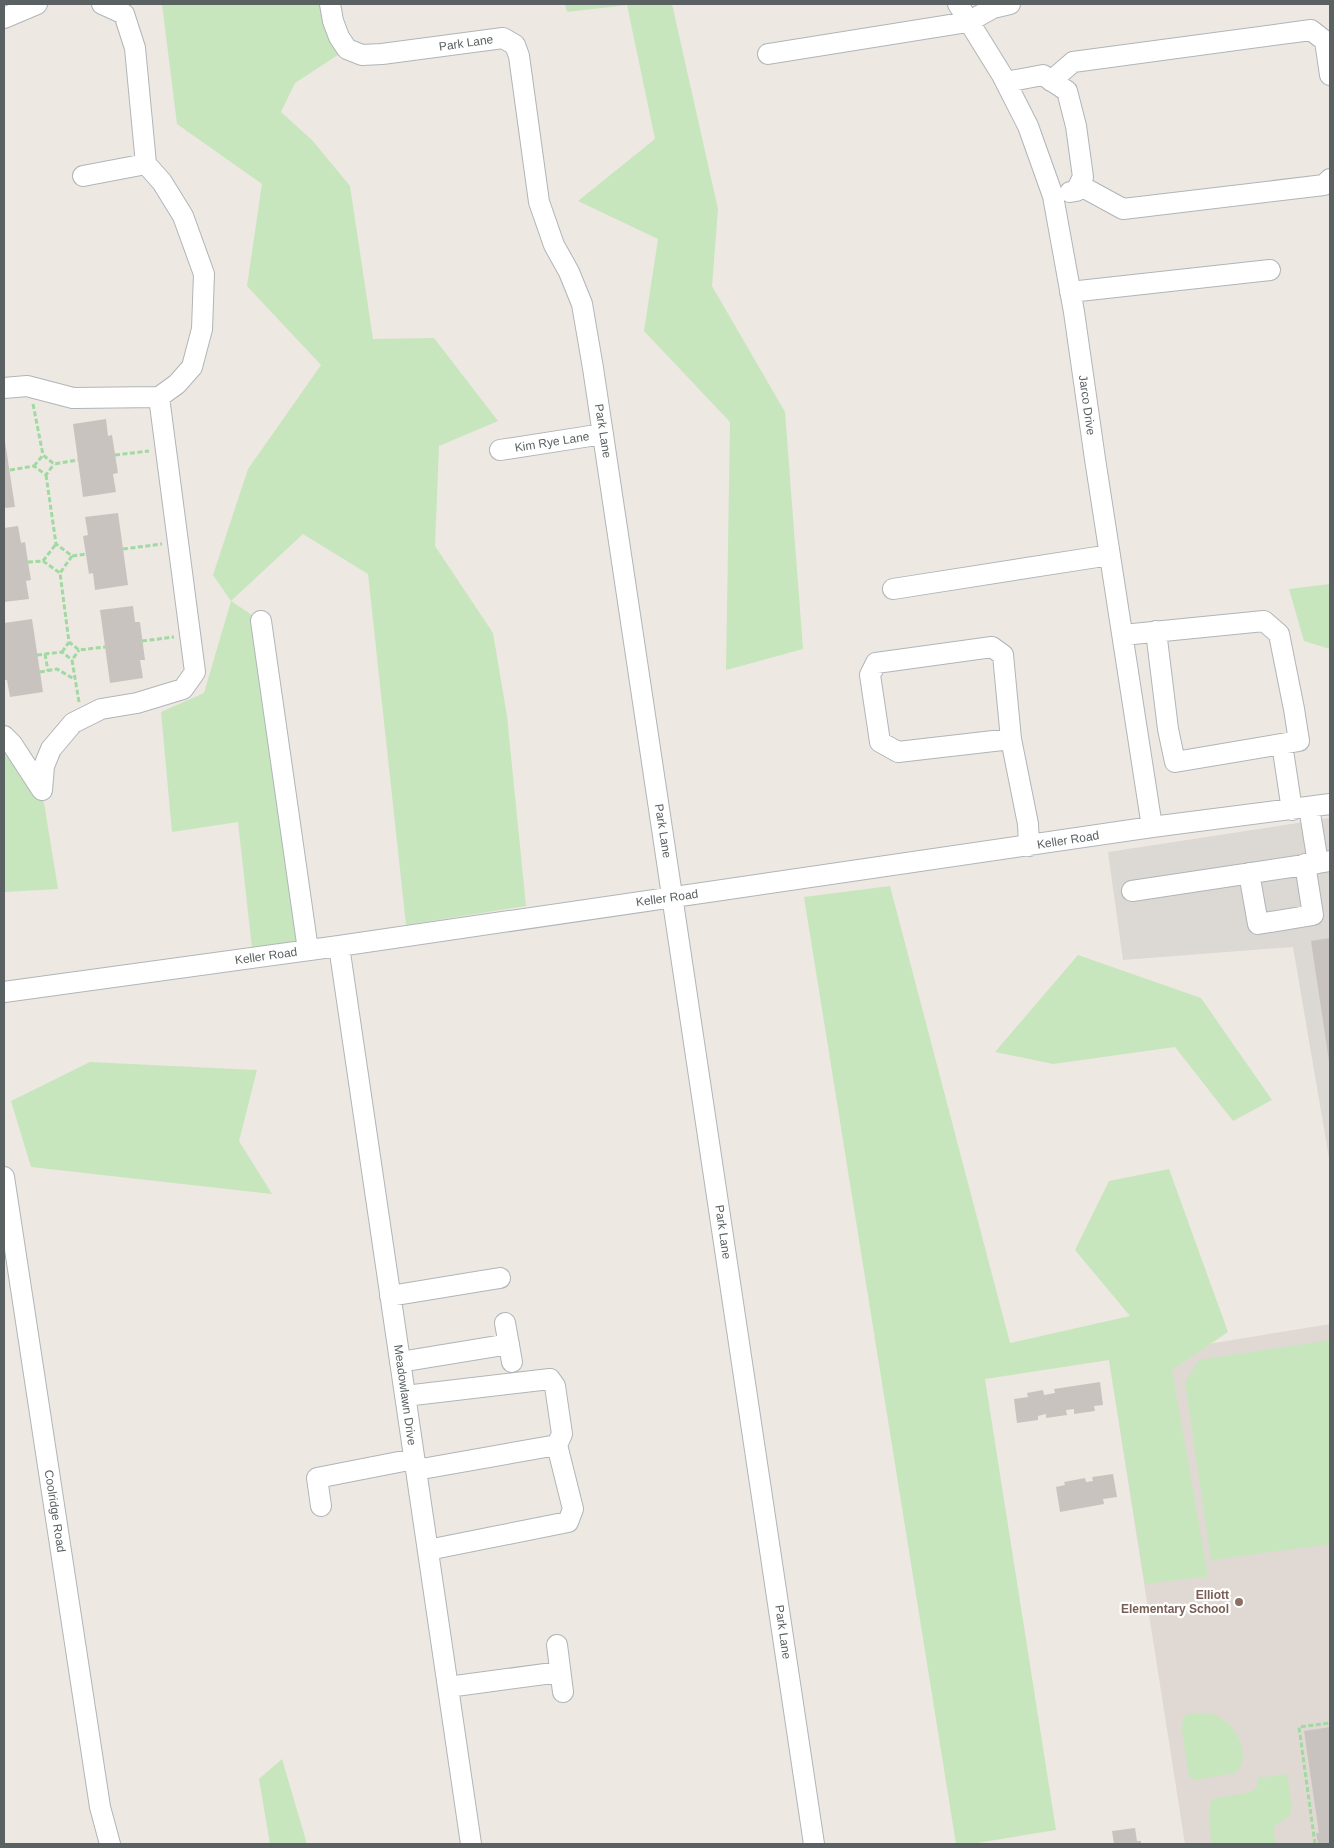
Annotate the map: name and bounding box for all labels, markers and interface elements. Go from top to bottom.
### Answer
street label: Park Lane [438,32,494,54]
street label: Jarco Drive [1076,374,1098,436]
street label: Park Lane [592,403,614,459]
street label: Kim Rye Lane [514,429,591,455]
street label: Park Lane [652,803,674,859]
street label: Keller Road [1036,828,1100,852]
street label: Keller Road [635,887,699,909]
street label: Keller Road [234,945,298,967]
street label: Park Lane [712,1204,734,1260]
street label: Meadowlawn Drive [391,1344,419,1446]
street label: Coolridge Road [42,1469,68,1553]
place label: Elliott Elementary School [1121,1588,1229,1616]
marker: Elliott Elementary School [1233,1596,1245,1608]
street label: Park Lane [772,1604,794,1660]

